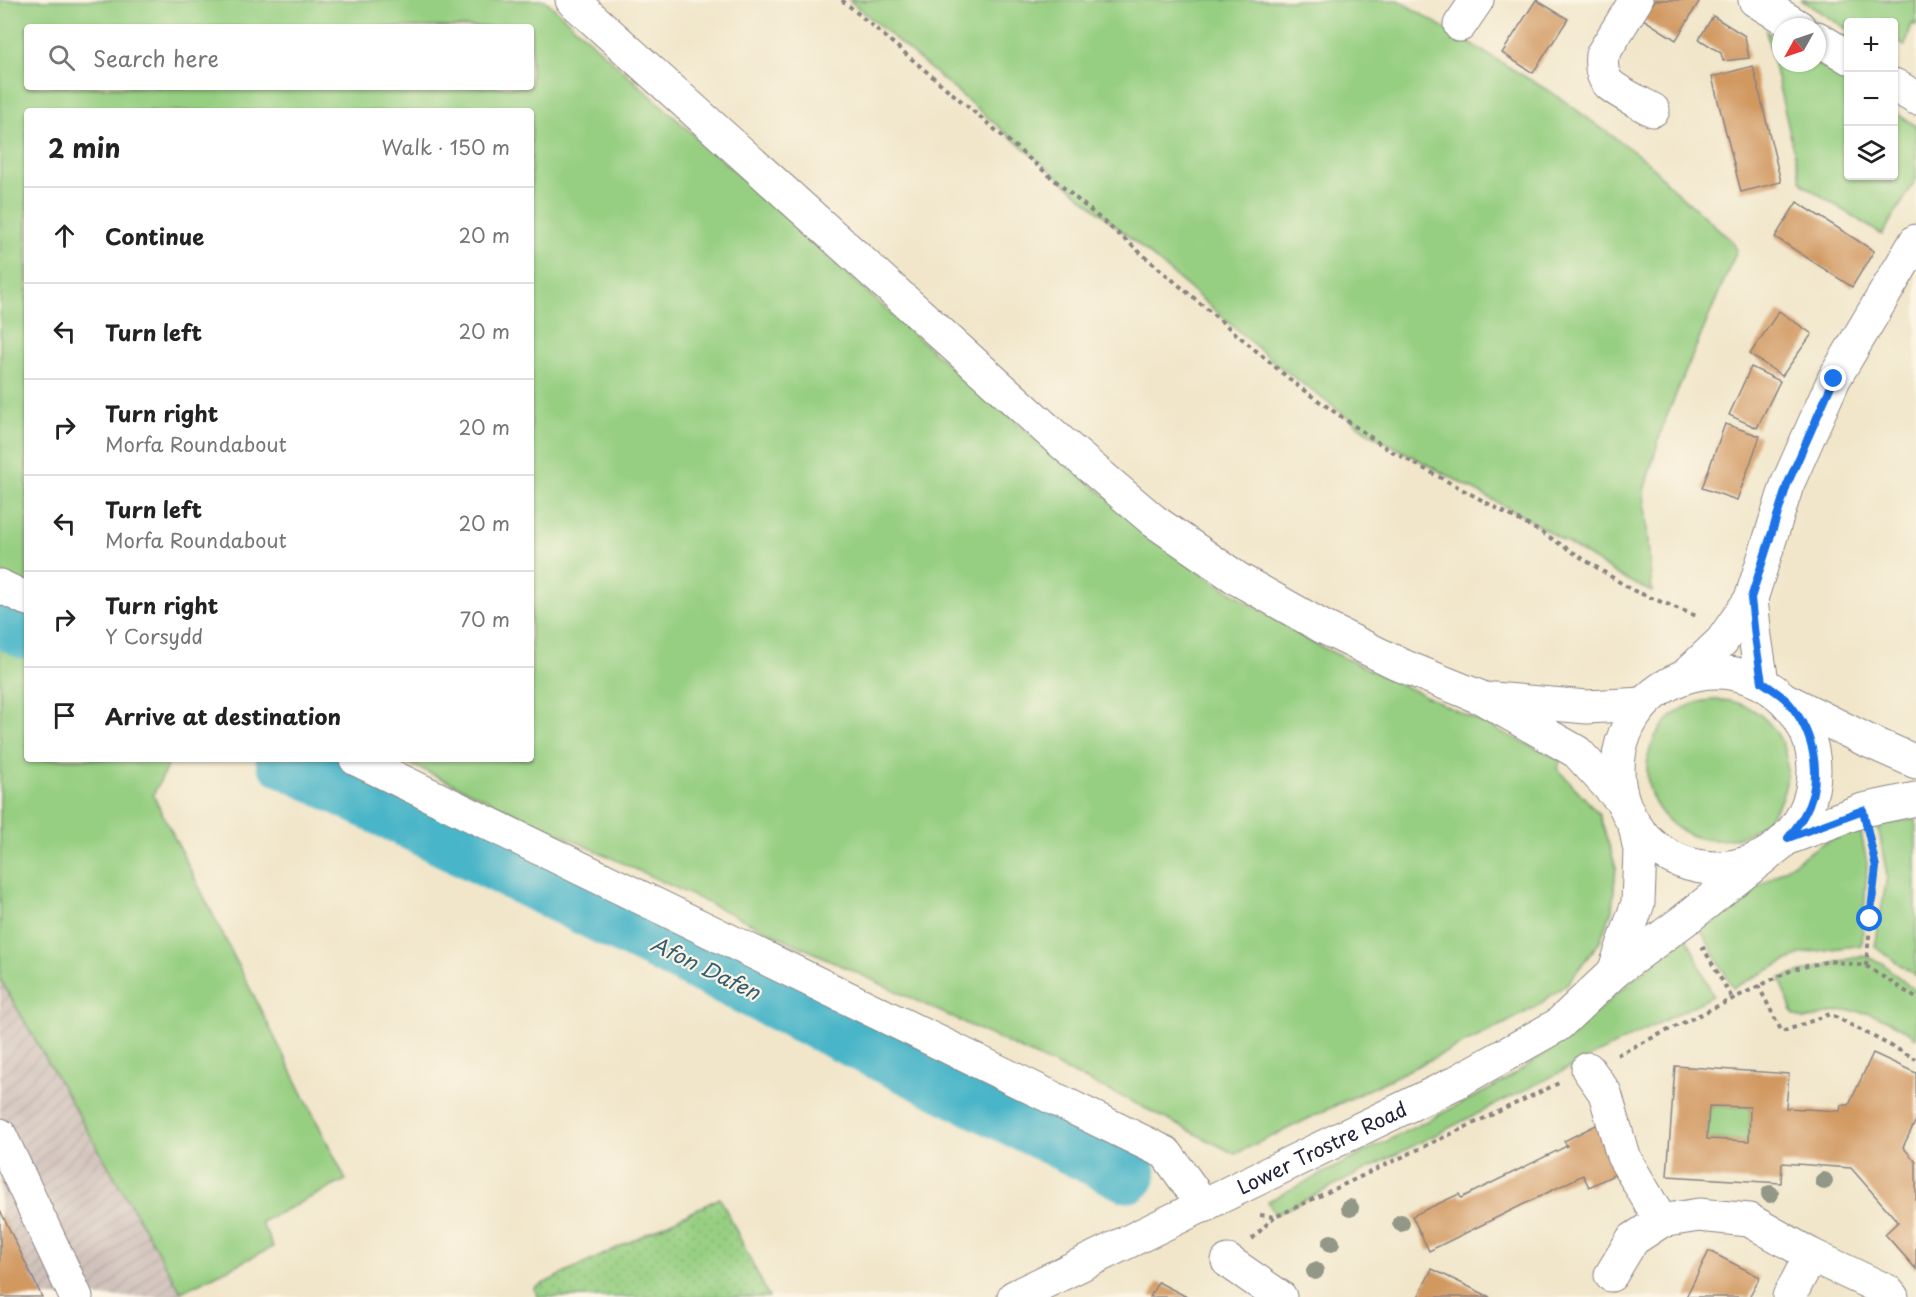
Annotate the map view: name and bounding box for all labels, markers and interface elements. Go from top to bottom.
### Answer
north arrow [1772,18,1826,72]
map controls [1844,18,1898,180]
button: + [1844,18,1898,72]
search box [24,24,534,90]
icon: search [45,41,78,74]
text: Search here [93,41,219,74]
button: − [1844,72,1898,126]
button: layers [1844,126,1898,180]
text: 2 min [48,128,121,167]
text: Walk · 150 m [381,132,510,162]
icon: ahead [48,219,81,252]
text: Continue [105,219,204,252]
text: 20 m [458,220,510,250]
icon: left [48,315,81,348]
text: Turn left [105,315,202,348]
text: 20 m [458,316,510,346]
route end [1820,365,1846,391]
text: Turn right [105,396,218,429]
icon: right [48,411,81,444]
text: 20 m [458,412,510,442]
text: Morfa Roundabout [105,429,287,459]
text: Turn left [105,492,202,525]
icon: left [48,507,81,540]
text: 20 m [458,508,510,538]
text: Morfa Roundabout [105,525,287,555]
text: Turn right [105,588,218,621]
icon: right [48,603,81,636]
text: 70 m [460,604,510,634]
text: Y Corsydd [105,621,203,651]
icon: arrive [48,699,81,732]
text: Arrive at destination [105,699,341,732]
route start [1856,905,1882,931]
water label: Afon Dafen [646,927,767,1008]
street label: Lower Trostre Road [1232,1094,1412,1202]

